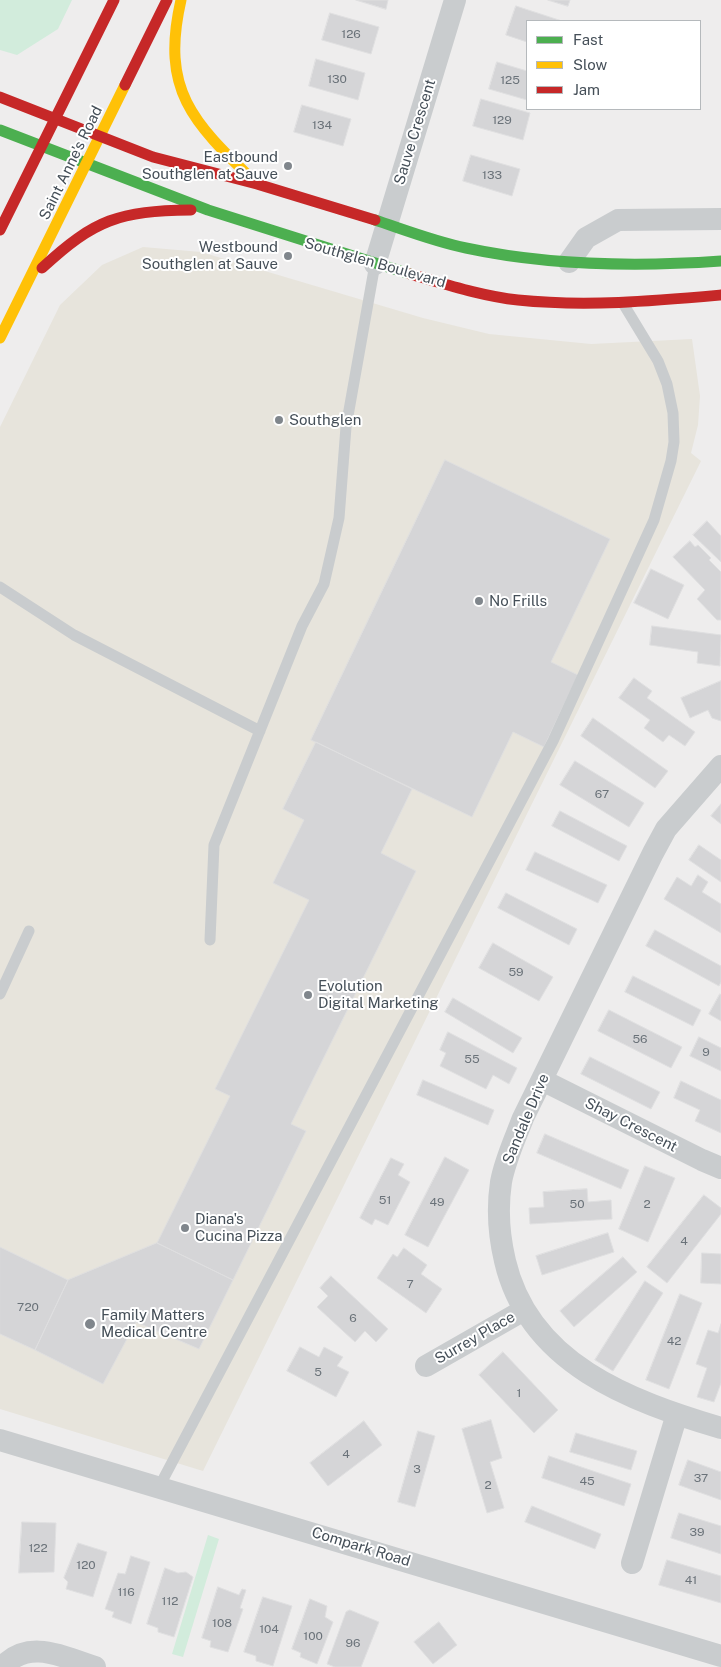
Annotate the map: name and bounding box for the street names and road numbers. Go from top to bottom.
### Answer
street label: Sauve Crescent [390,77,440,187]
street label: Saint Anne's Road [36,103,106,223]
street label: Southglen Boulevard [302,234,448,292]
street label: Sandale Drive [499,1071,553,1167]
street label: Shay Crescent [582,1094,680,1156]
street label: Surrey Place [432,1308,518,1368]
street label: Compark Road [309,1523,413,1571]

